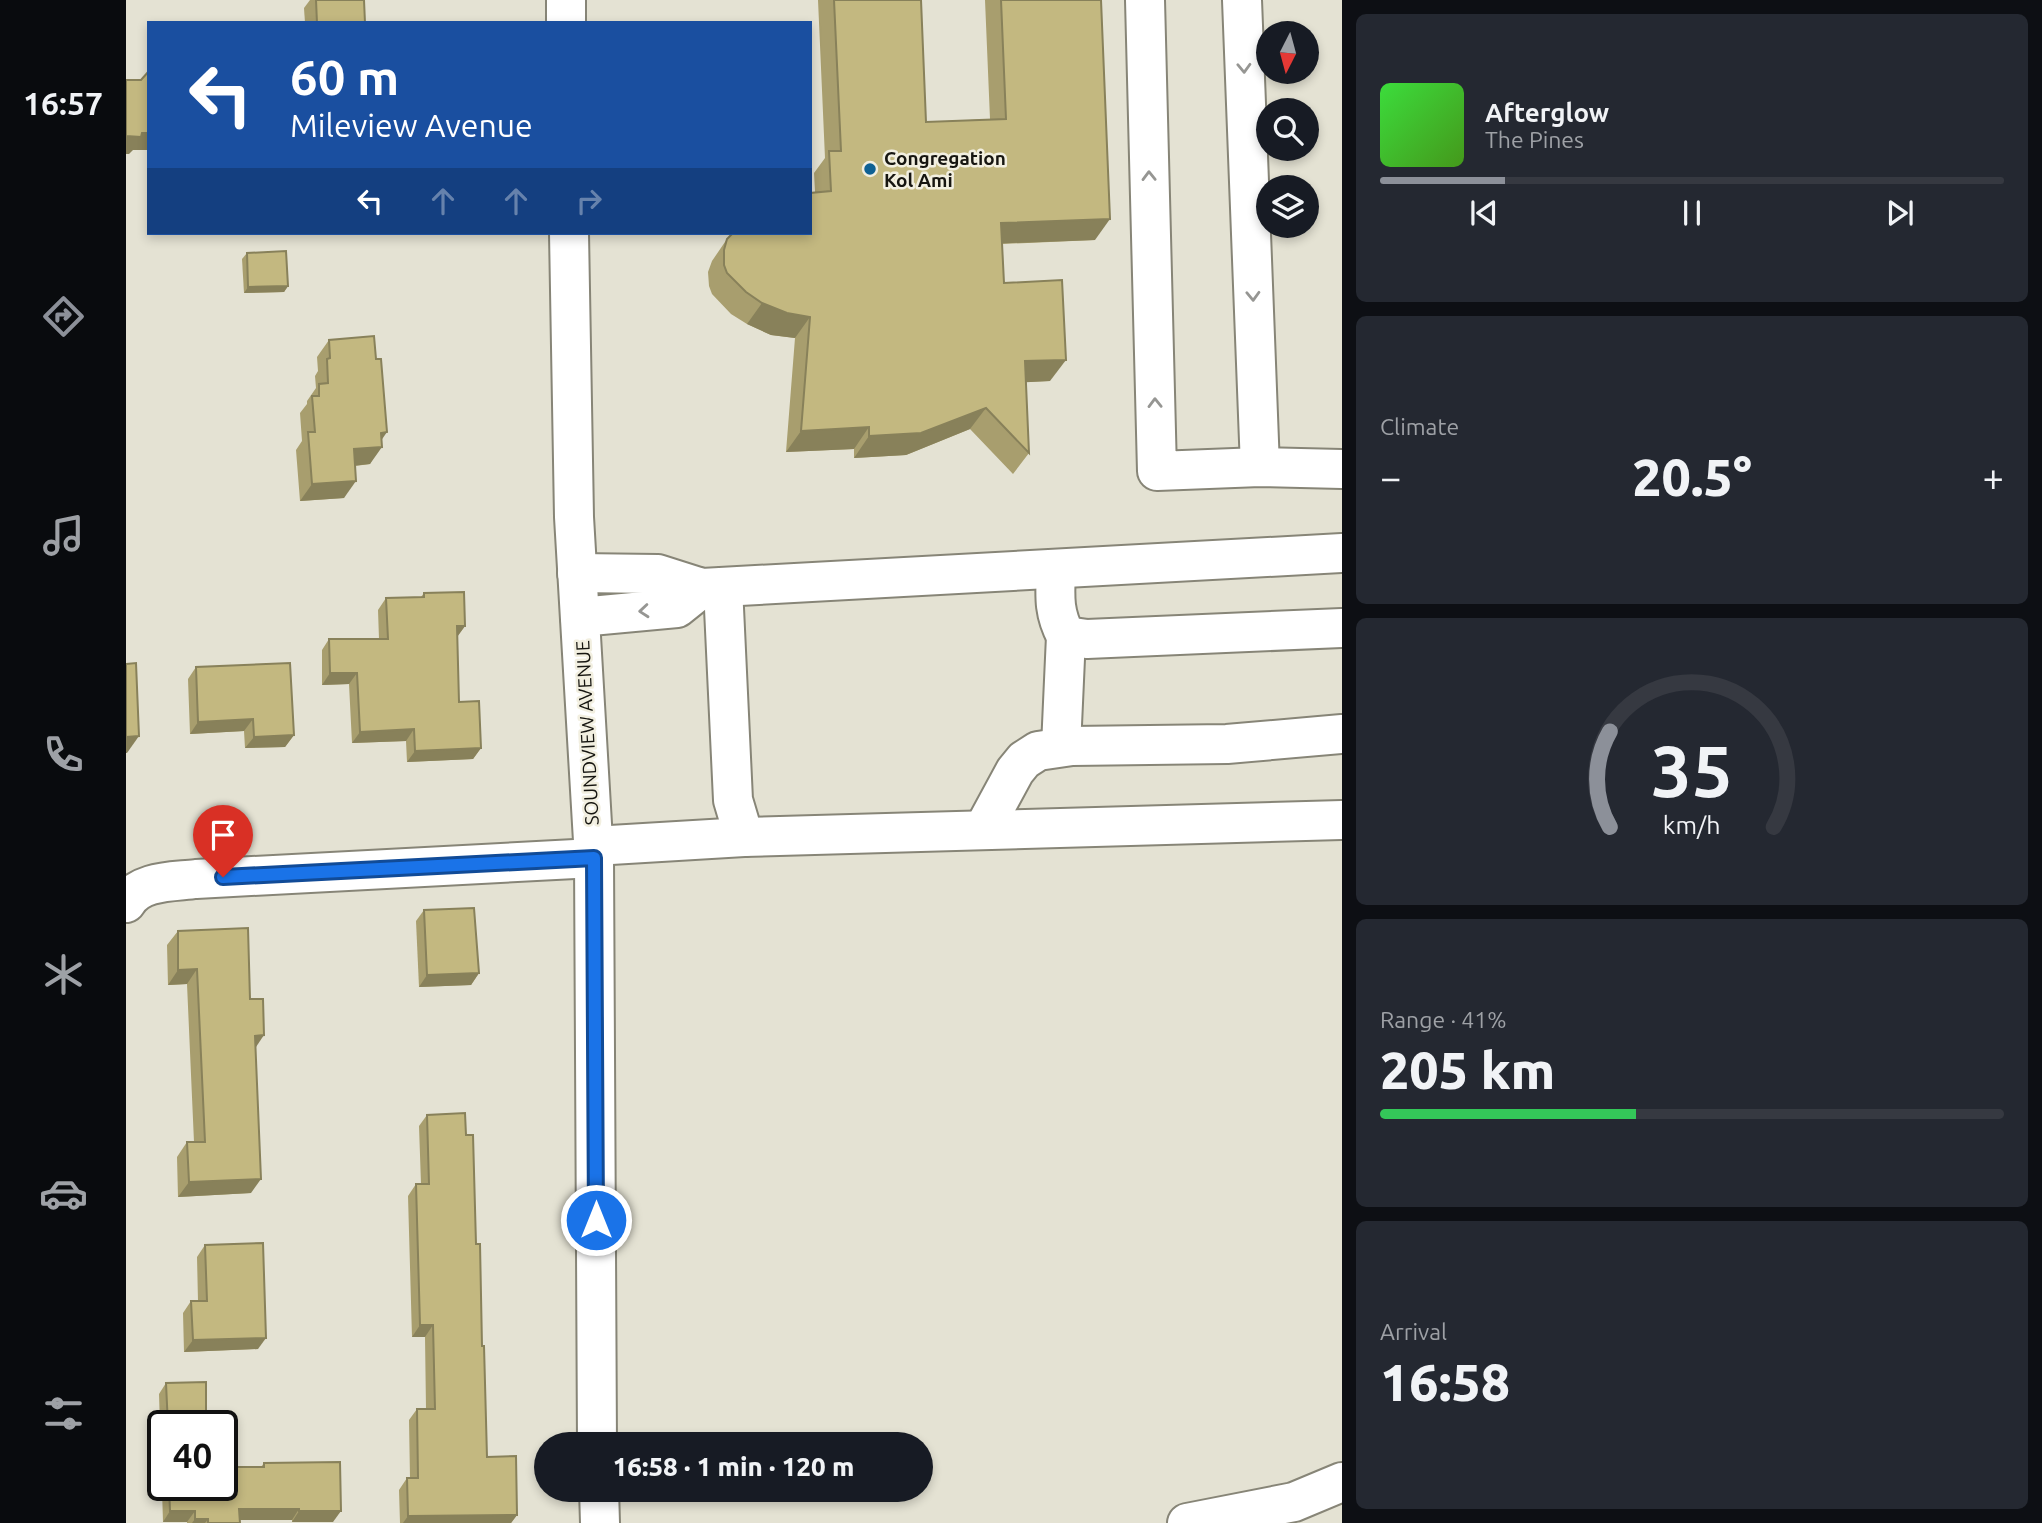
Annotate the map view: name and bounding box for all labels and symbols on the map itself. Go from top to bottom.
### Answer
north arrow [1256,21,1320,84]
one-way arrow [1237,63,1252,74]
place label: Congregation Kol Ami [884,147,1006,191]
marker: Congregation Kol Ami [862,161,878,177]
one-way arrow [1142,170,1157,181]
one-way arrow [1246,290,1261,301]
one-way arrow [1148,397,1163,408]
one-way arrow [638,603,650,618]
street label: SOUNDVIEW AVENUE [571,640,603,826]
pin [193,805,253,877]
position arrow [559,1183,633,1257]
speed limit sign: 40 [147,1410,238,1501]

